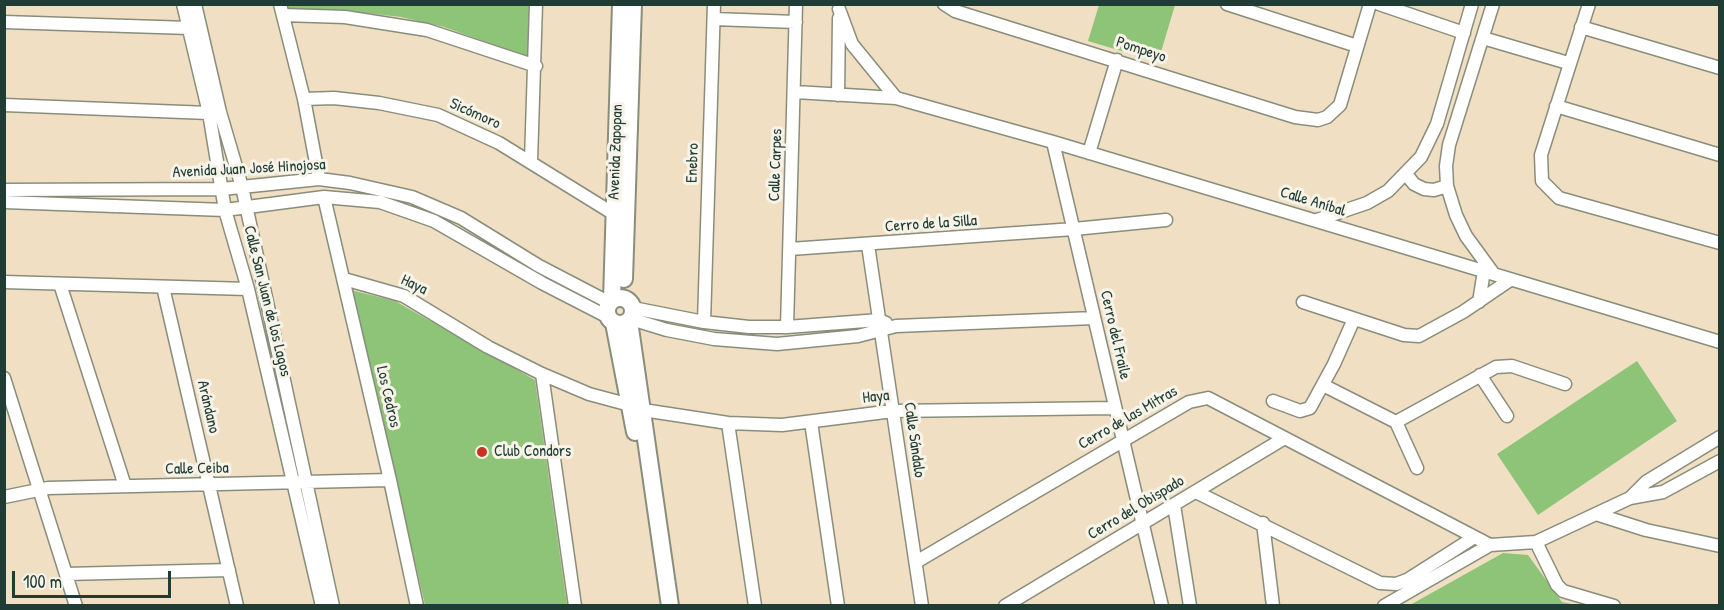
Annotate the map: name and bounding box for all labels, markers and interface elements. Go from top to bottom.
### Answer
street label: Pompeyo [1114,33,1168,67]
street label: Sicómoro [447,94,503,134]
street label: Avenida Zapopan [605,104,627,200]
street label: Calle Carpes [765,128,787,202]
street label: Enebro [683,143,703,183]
street label: Avenida Juan José Hinojosa [172,155,326,183]
street label: Calle Aníbal [1278,183,1348,221]
street label: Cerro de la Silla [884,211,978,237]
street label: Calle San Juan de los Lagos [239,224,295,378]
street label: Haya [398,271,430,299]
street label: Cerro del Fraile [1095,289,1135,381]
street label: Los Cedros [372,364,404,430]
street label: Arándano [193,379,223,435]
street label: Cerro de las Mitras [1075,382,1181,454]
street label: Haya [862,386,890,408]
street label: Calle Sándalo [899,401,929,479]
place label: Club Condors [494,442,571,462]
marker: Club Condors [475,445,489,459]
street label: Calle Ceiba [165,459,229,479]
street label: Cerro del Obispado [1084,472,1188,544]
scale bar [15,559,174,597]
text: 100 m [23,569,62,594]

